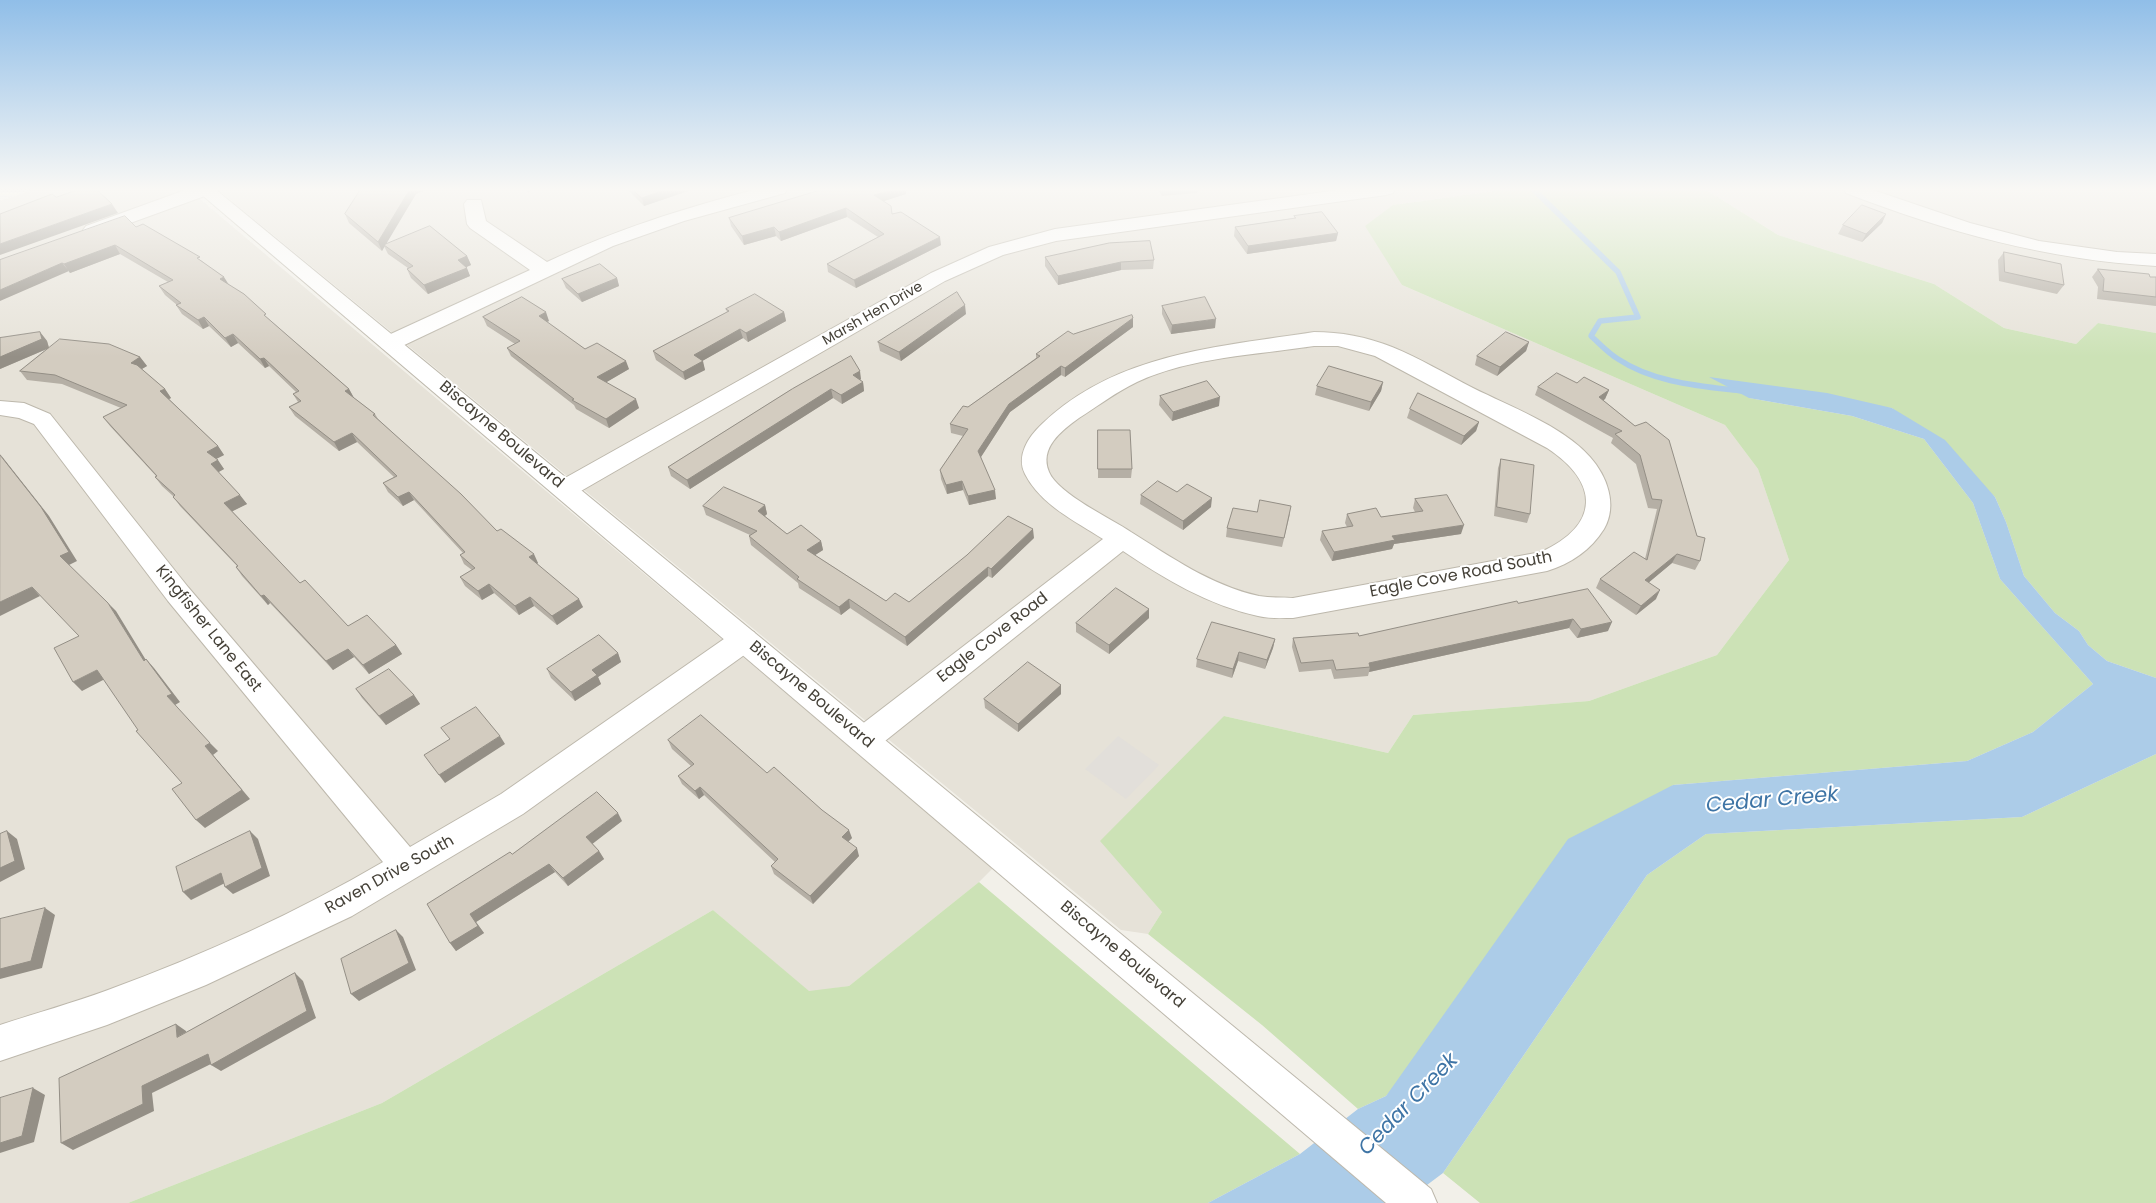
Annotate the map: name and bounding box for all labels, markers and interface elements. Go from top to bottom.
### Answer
street label: Marsh Hen Drive [820,278,926,350]
street label: Biscayne Boulevard [435,377,567,493]
street label: Eagle Cove Road South [1368,548,1554,602]
street label: Kingfisher Lane East [151,562,265,696]
street label: Eagle Cove Road [934,589,1052,687]
street label: Biscayne Boulevard [745,637,877,753]
water label: Cedar Creek [1705,783,1839,819]
street label: Raven Drive South [322,832,458,918]
street label: Biscayne Boulevard [1056,897,1188,1013]
water label: Cedar Creek [1354,1049,1464,1161]

